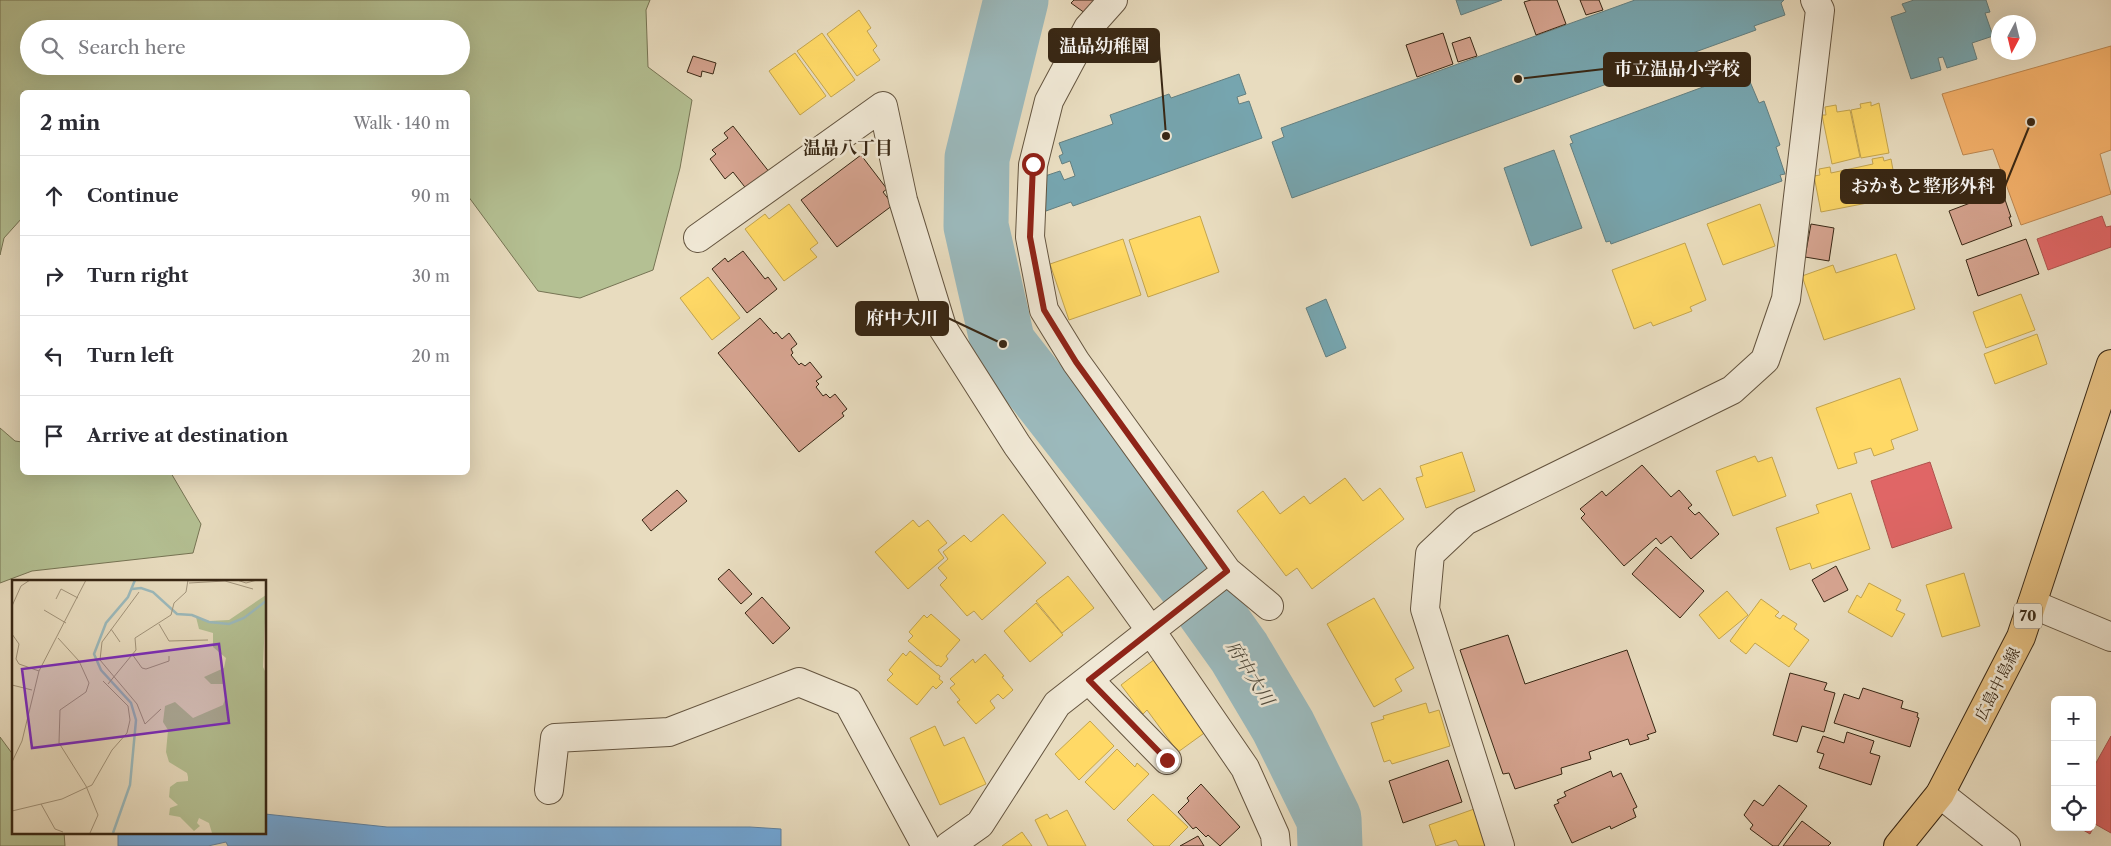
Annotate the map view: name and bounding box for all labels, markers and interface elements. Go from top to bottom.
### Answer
north arrow [1991,15,2036,60]
search box [20,20,470,75]
callout: 温品幼稚園 [1049,29,1159,62]
icon: search [38,34,66,62]
text: 温品幼稚園 [1059,35,1149,57]
text: Search here [78,36,186,59]
callout: 市立温品小学校 [1604,53,1750,86]
text: 市立温品小学校 [1614,58,1740,80]
text: 2 min [40,110,100,135]
text: Walk · 140 m [353,113,450,133]
district label: 温品八丁目 [803,137,893,159]
route start [1022,153,1045,176]
callout: おかもと整形外科 [1841,170,2005,203]
text: おかもと整形外科 [1851,175,1995,197]
icon: ahead [40,182,68,210]
text: Continue [87,184,179,207]
text: 90 m [411,186,450,206]
icon: right [40,262,68,290]
text: Turn right [87,264,188,287]
text: 30 m [412,266,450,286]
callout: 府中大川 [856,302,948,335]
text: 府中大川 [866,307,938,329]
icon: left [40,342,68,370]
text: Turn left [87,344,174,367]
text: 20 m [411,346,450,366]
icon: arrive [40,422,68,450]
text: Arrive at destination [87,424,288,447]
inset map [12,580,266,834]
road number: 70 [2014,604,2042,628]
water label: 府中大川 [1222,637,1279,711]
street label: 広島中島線 [1970,644,2024,724]
map controls [2051,696,2096,831]
button: + [2051,696,2096,741]
button: − [2051,741,2096,786]
route end [1156,749,1179,772]
button: locate [2051,786,2096,831]

